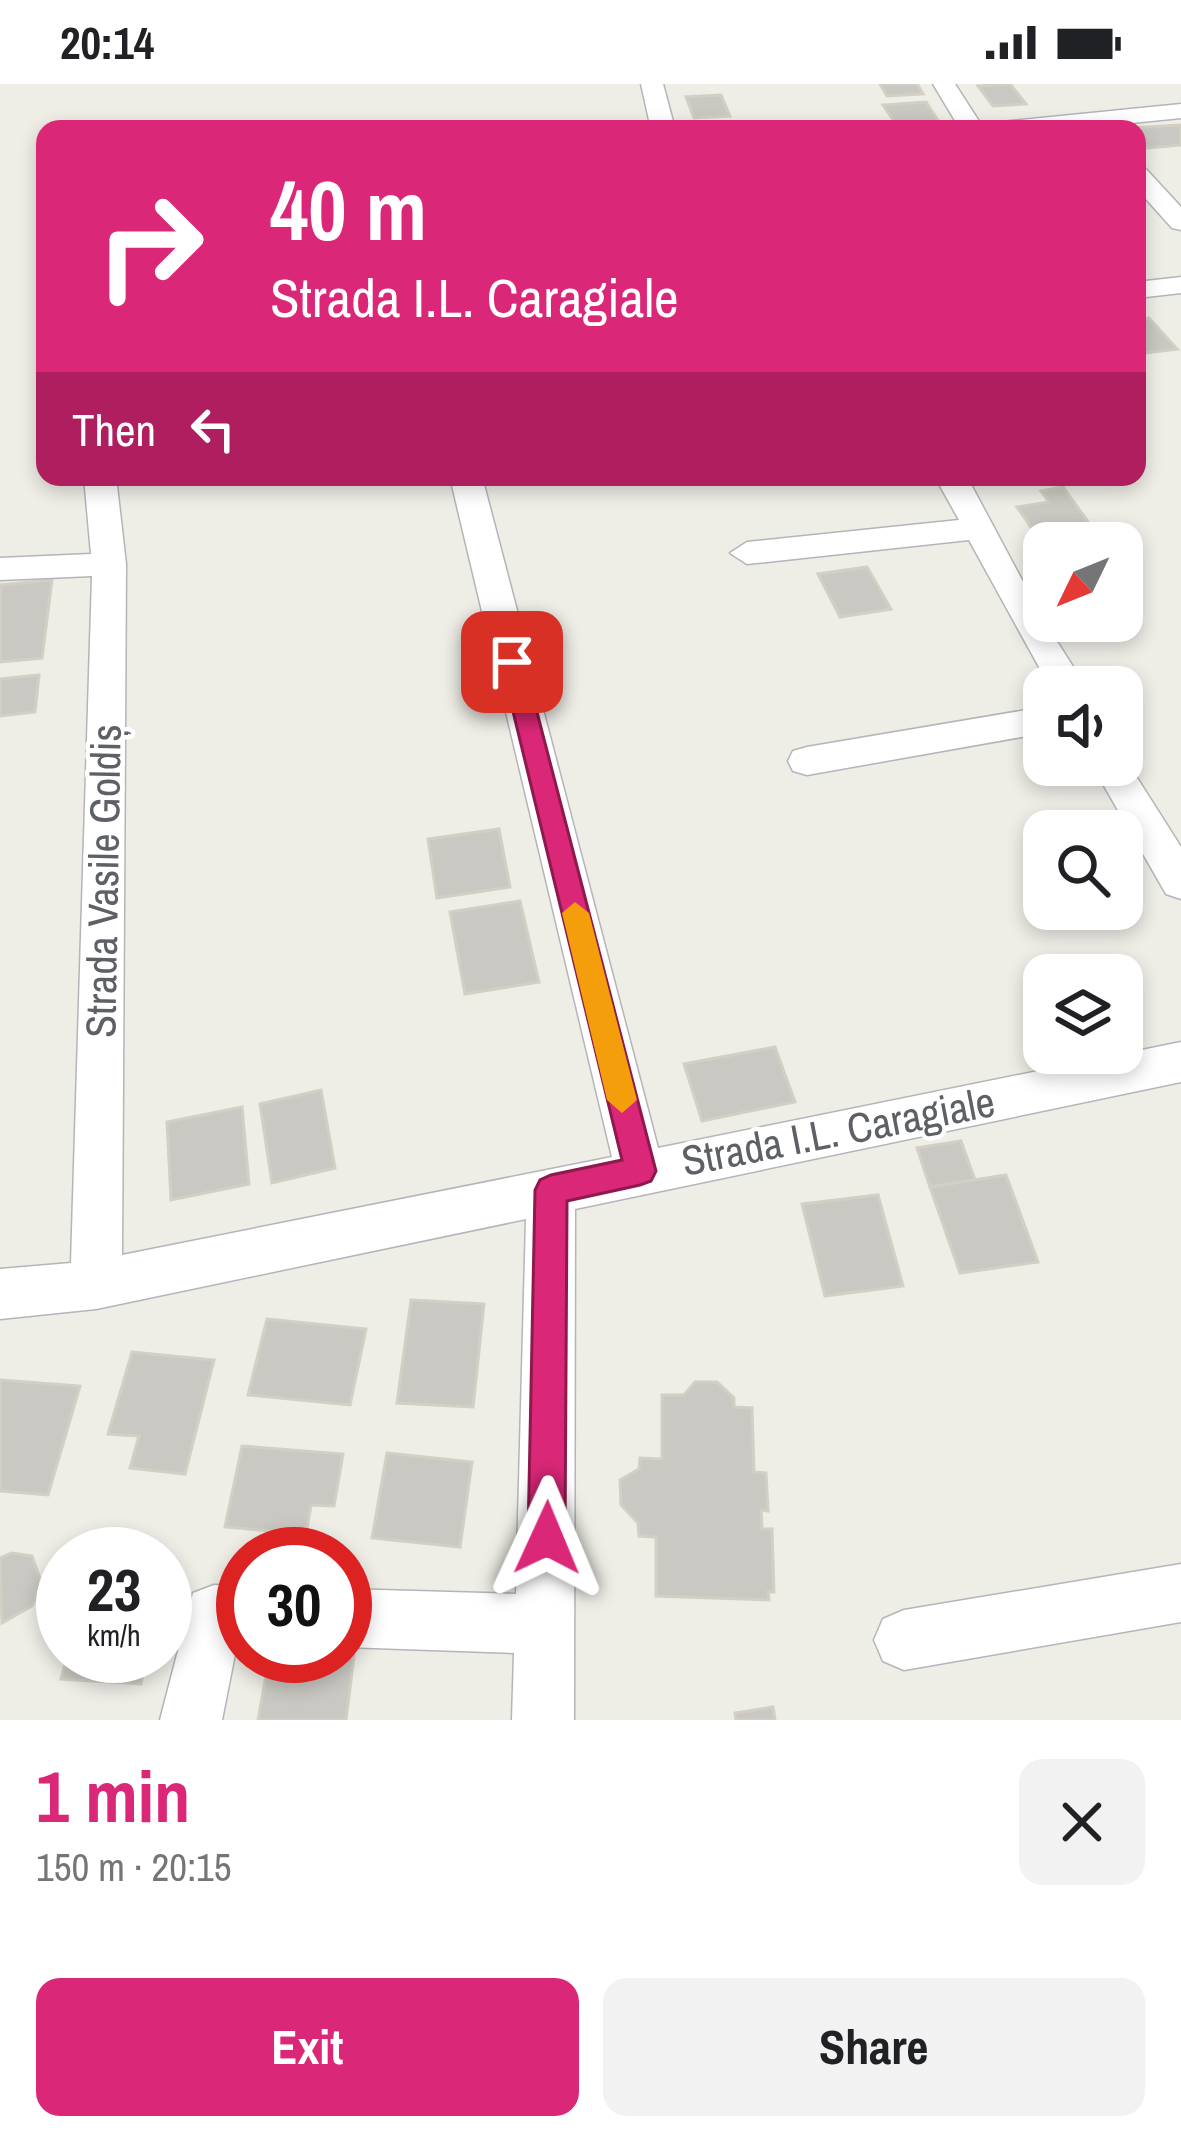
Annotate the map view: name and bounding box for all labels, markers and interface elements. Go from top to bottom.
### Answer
text: 20:14 [60,12,154,73]
text: 40 m [270,153,427,266]
icon: right [72,168,228,324]
text: Strada I.L. Caragiale [270,261,679,334]
icon: left [180,396,246,462]
text: Then [72,399,156,460]
north arrow [1023,522,1143,642]
map controls [1023,522,1143,1074]
pin [461,611,563,713]
icon: arrive [479,629,545,695]
button: sound [1023,666,1143,786]
street label: Strada Vasile Goldiș [72,724,134,1038]
button: search [1023,810,1143,930]
button: layers [1023,954,1143,1074]
street label: Strada I.L. Caragiale [677,1073,999,1189]
position arrow [484,1475,610,1601]
speed limit sign: 30 [216,1527,372,1683]
text: 23 [87,1549,141,1630]
text: km/h [87,1615,141,1655]
text: 1 min [36,1747,190,1844]
button: close [1019,1759,1145,1885]
text: 150 m · 20:15 [36,1841,232,1893]
button: Exit [36,1978,579,2116]
button: Share [603,1978,1145,2116]

